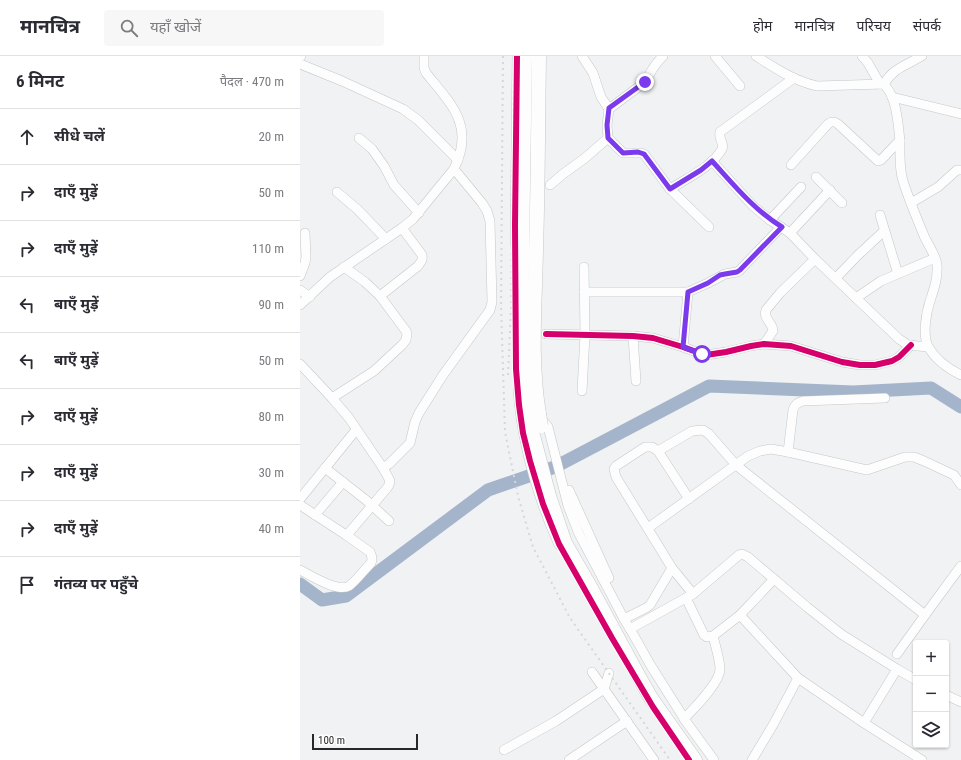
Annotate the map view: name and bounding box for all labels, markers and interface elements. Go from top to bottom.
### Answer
search box [104,10,384,46]
text: मानचित्र [20,15,80,38]
icon: search [118,17,140,39]
text: यहाँ खोजें [150,18,201,36]
text: होम [753,18,772,34]
text: मानचित्र [794,18,835,34]
text: परिचय [857,18,891,34]
text: संपर्क [913,18,941,34]
text: 6 मिनट [16,71,64,91]
route end [636,73,654,91]
text: पैदल · 470 m [220,74,284,89]
icon: ahead [16,126,38,148]
text: सीधे चलें [54,127,105,145]
text: 20 m [258,129,284,144]
icon: right [16,182,38,204]
text: दाएँ मुड़ें [54,183,98,201]
text: 50 m [258,185,284,200]
icon: right [16,238,38,260]
text: दाएँ मुड़ें [54,239,98,257]
text: 110 m [252,241,284,256]
icon: left [16,294,38,316]
text: बाएँ मुड़ें [54,295,99,313]
text: 90 m [258,297,284,312]
route start [693,345,711,363]
icon: left [16,350,38,372]
text: बाएँ मुड़ें [54,351,99,369]
text: 50 m [258,353,284,368]
icon: right [16,406,38,428]
text: दाएँ मुड़ें [54,407,98,425]
text: 80 m [258,409,284,424]
icon: right [16,462,38,484]
text: दाएँ मुड़ें [54,463,98,481]
text: 30 m [258,465,284,480]
icon: right [16,518,38,540]
text: दाएँ मुड़ें [54,519,98,537]
text: 40 m [258,521,284,536]
icon: arrive [16,574,38,596]
text: गंतव्य पर पहुँचे [54,575,138,593]
map controls [913,640,949,748]
button: + [913,640,949,676]
button: − [913,676,949,712]
button: layers [913,712,949,748]
scale bar [312,732,418,751]
text: 100 m [318,734,345,747]

